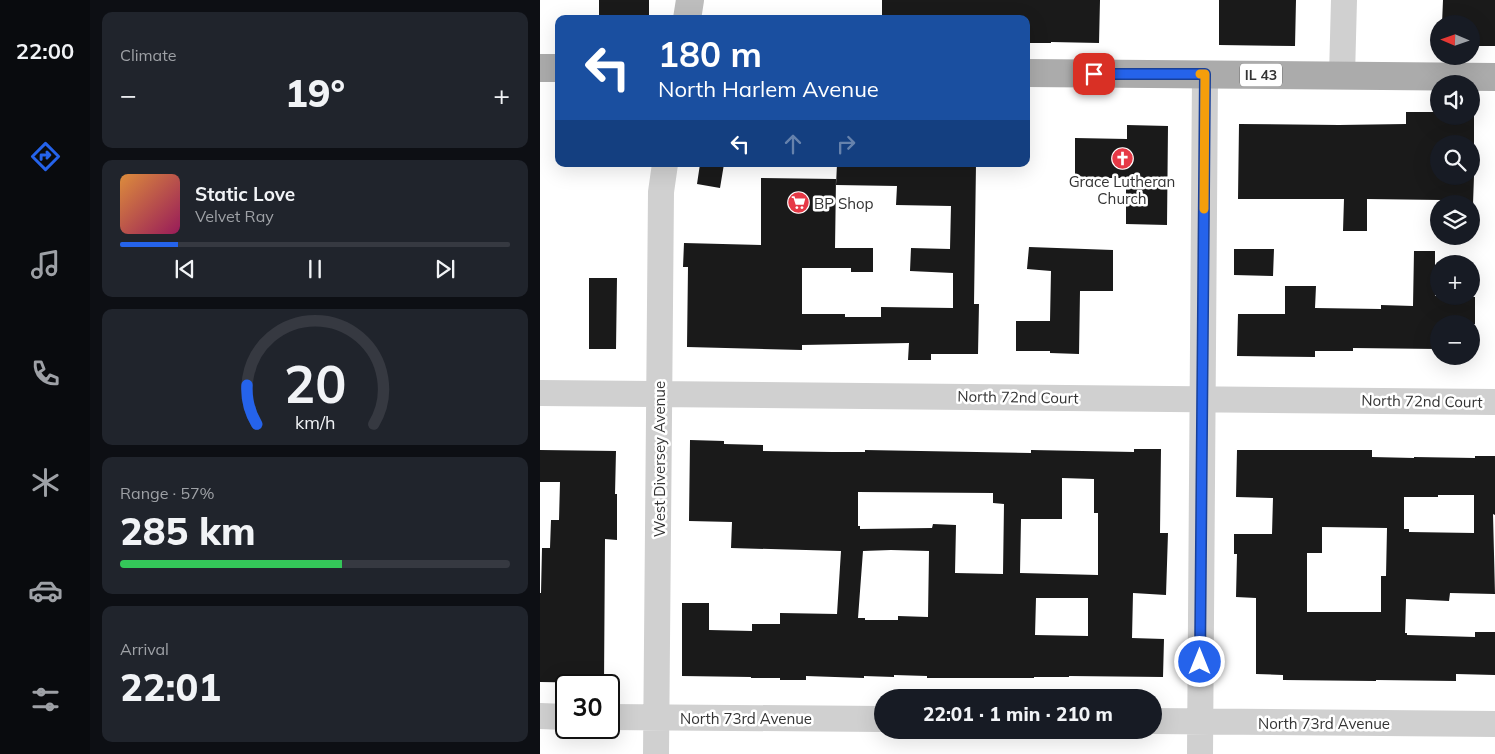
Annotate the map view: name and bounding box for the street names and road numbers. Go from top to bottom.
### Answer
road number: IL 43 [1240,64,1282,86]
street label: West Diversey Avenue [650,381,669,537]
street label: North 72nd Court [957,386,1079,408]
street label: North 72nd Court [1361,390,1483,412]
street label: North 73rd Avenue [680,709,812,728]
street label: North 73rd Avenue [1258,714,1390,733]

